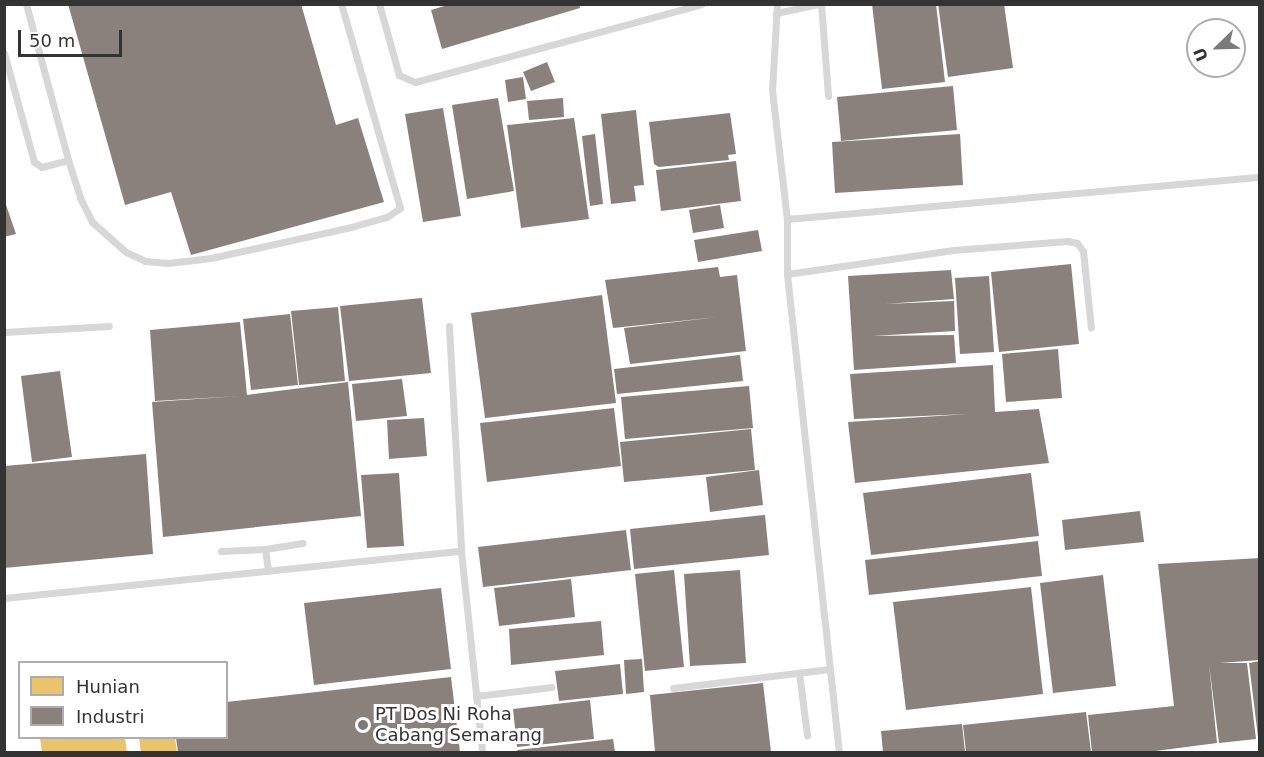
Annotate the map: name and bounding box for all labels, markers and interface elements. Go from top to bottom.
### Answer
scale bar [21,18,124,56]
north arrow [1186,18,1246,78]
text: 50 m [29,30,75,51]
text: U [1190,45,1212,64]
legend [18,661,228,739]
text: Hunian [76,676,140,697]
place label: PT Dos Ni Roha Cabang Semarang [375,704,542,746]
text: Industri [76,706,144,727]
marker: PT Dos Ni Roha Cabang Semarang [356,718,370,732]

